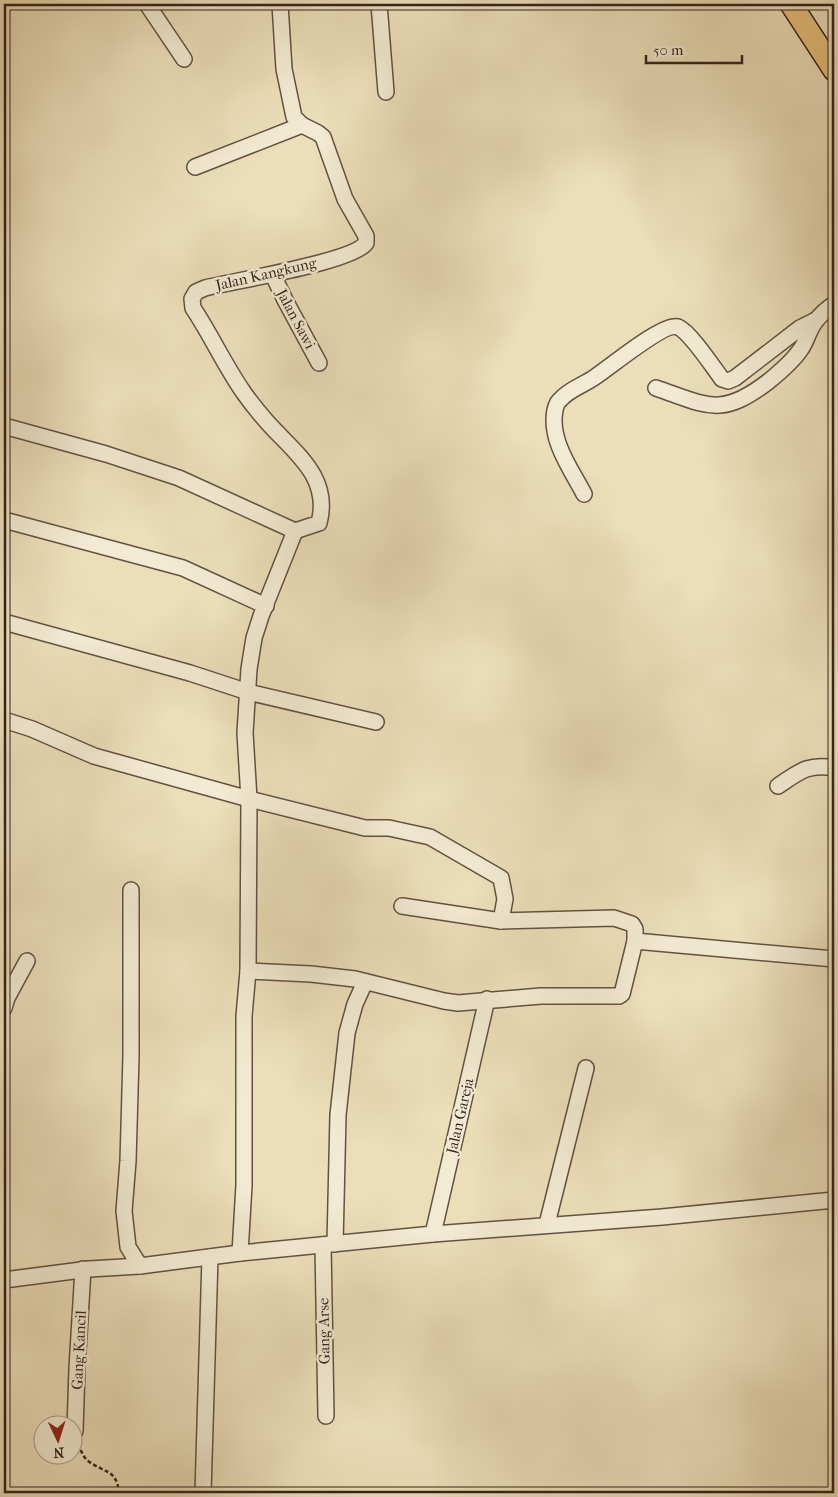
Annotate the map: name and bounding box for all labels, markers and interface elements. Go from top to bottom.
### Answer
scale bar [646,32,742,64]
text: 50 m [653,41,684,59]
street label: Jalan Kangkung [213,253,319,295]
street label: Jalan Sawi [272,285,320,353]
street label: Jalan Gareja [442,1075,478,1157]
street label: Gang Arse [314,1297,334,1364]
street label: Gang Kancil [68,1310,90,1390]
north arrow [32,1414,82,1464]
text: N [53,1444,65,1461]

